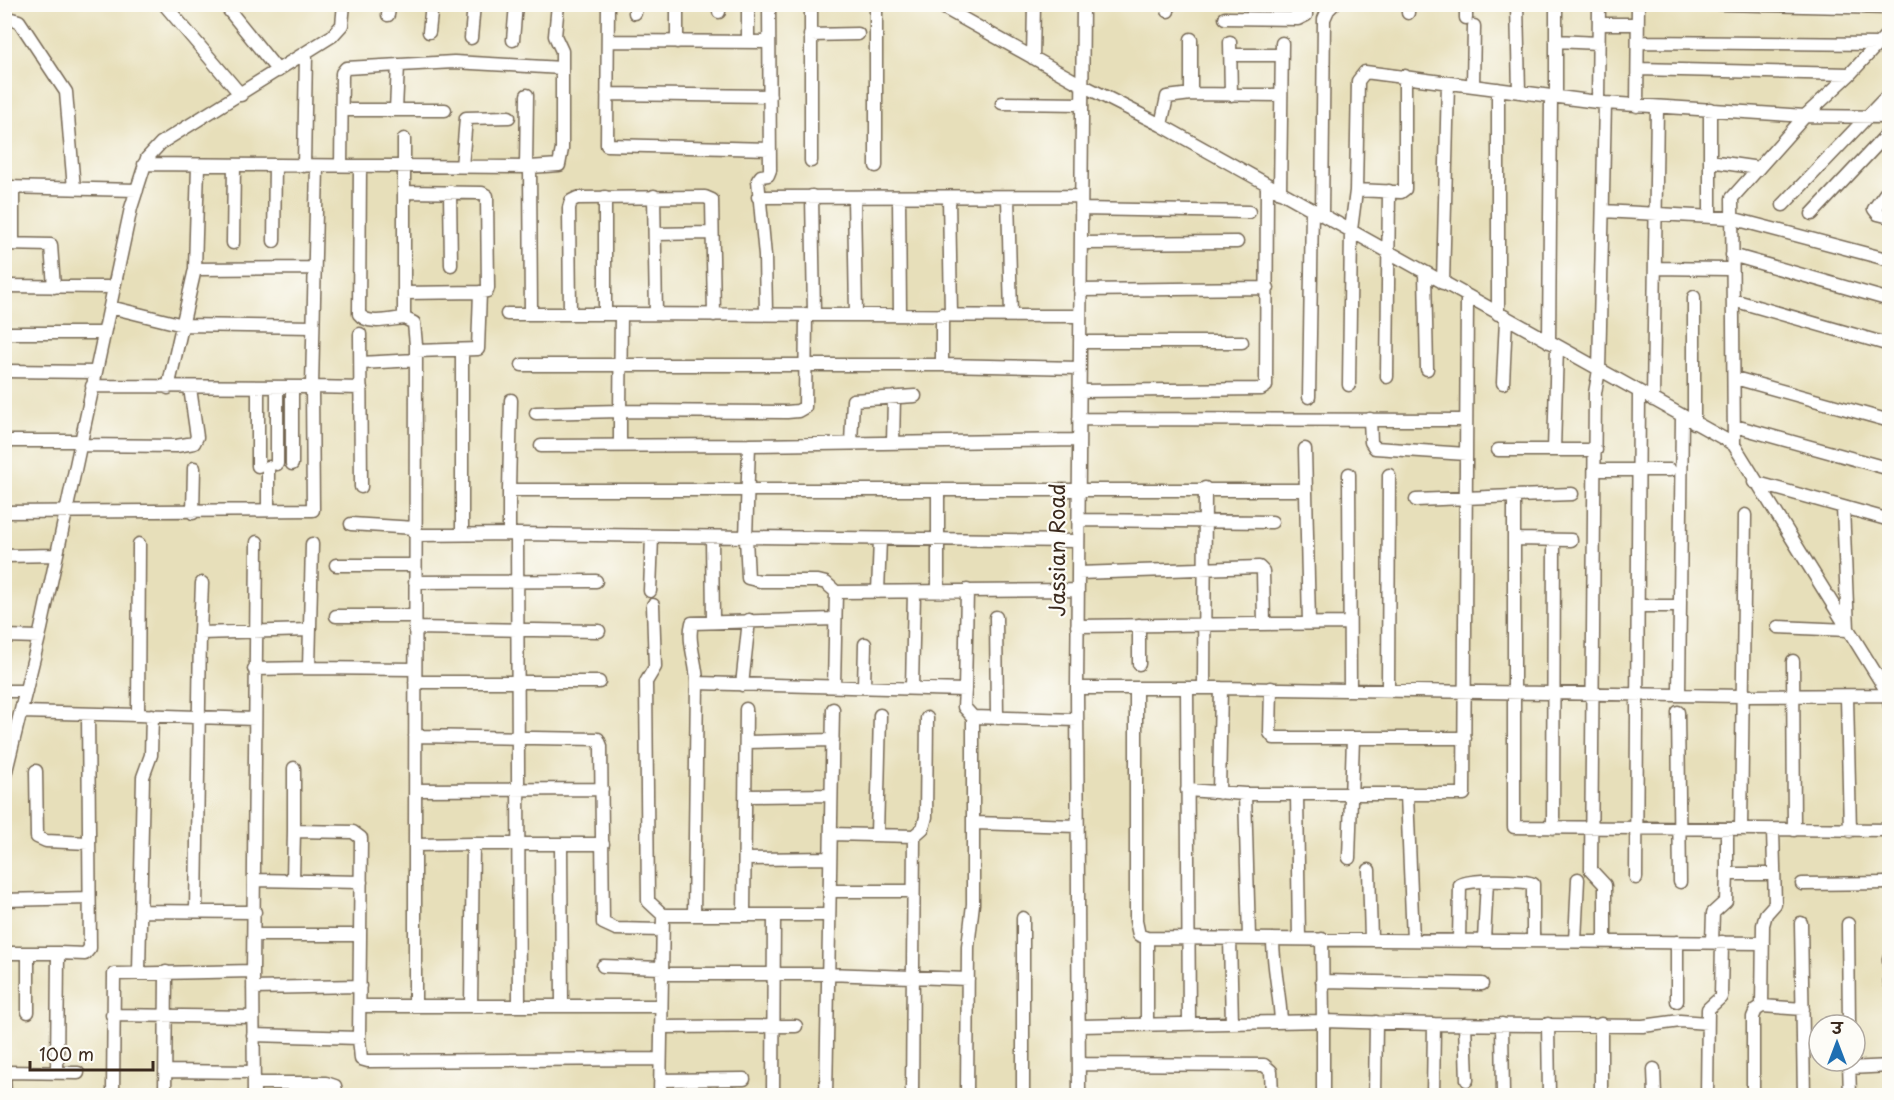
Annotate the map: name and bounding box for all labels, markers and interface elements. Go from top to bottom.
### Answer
street label: Jassian Road [1040,483,1072,617]
north arrow [1807,1013,1867,1073]
text: उ [1830,1015,1844,1039]
scale bar [30,1034,153,1072]
text: 100 m [39,1040,94,1067]

